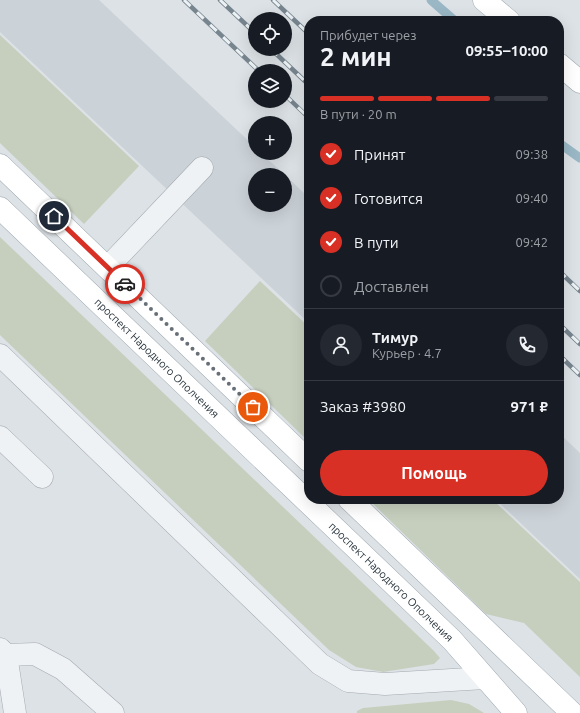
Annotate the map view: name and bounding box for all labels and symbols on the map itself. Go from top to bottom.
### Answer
pin [37,199,71,233]
courier [105,264,145,304]
street label: проспект Народного Ополчения [92,296,221,420]
pin [236,390,270,424]
street label: проспект Народного Ополчения [326,520,456,644]

